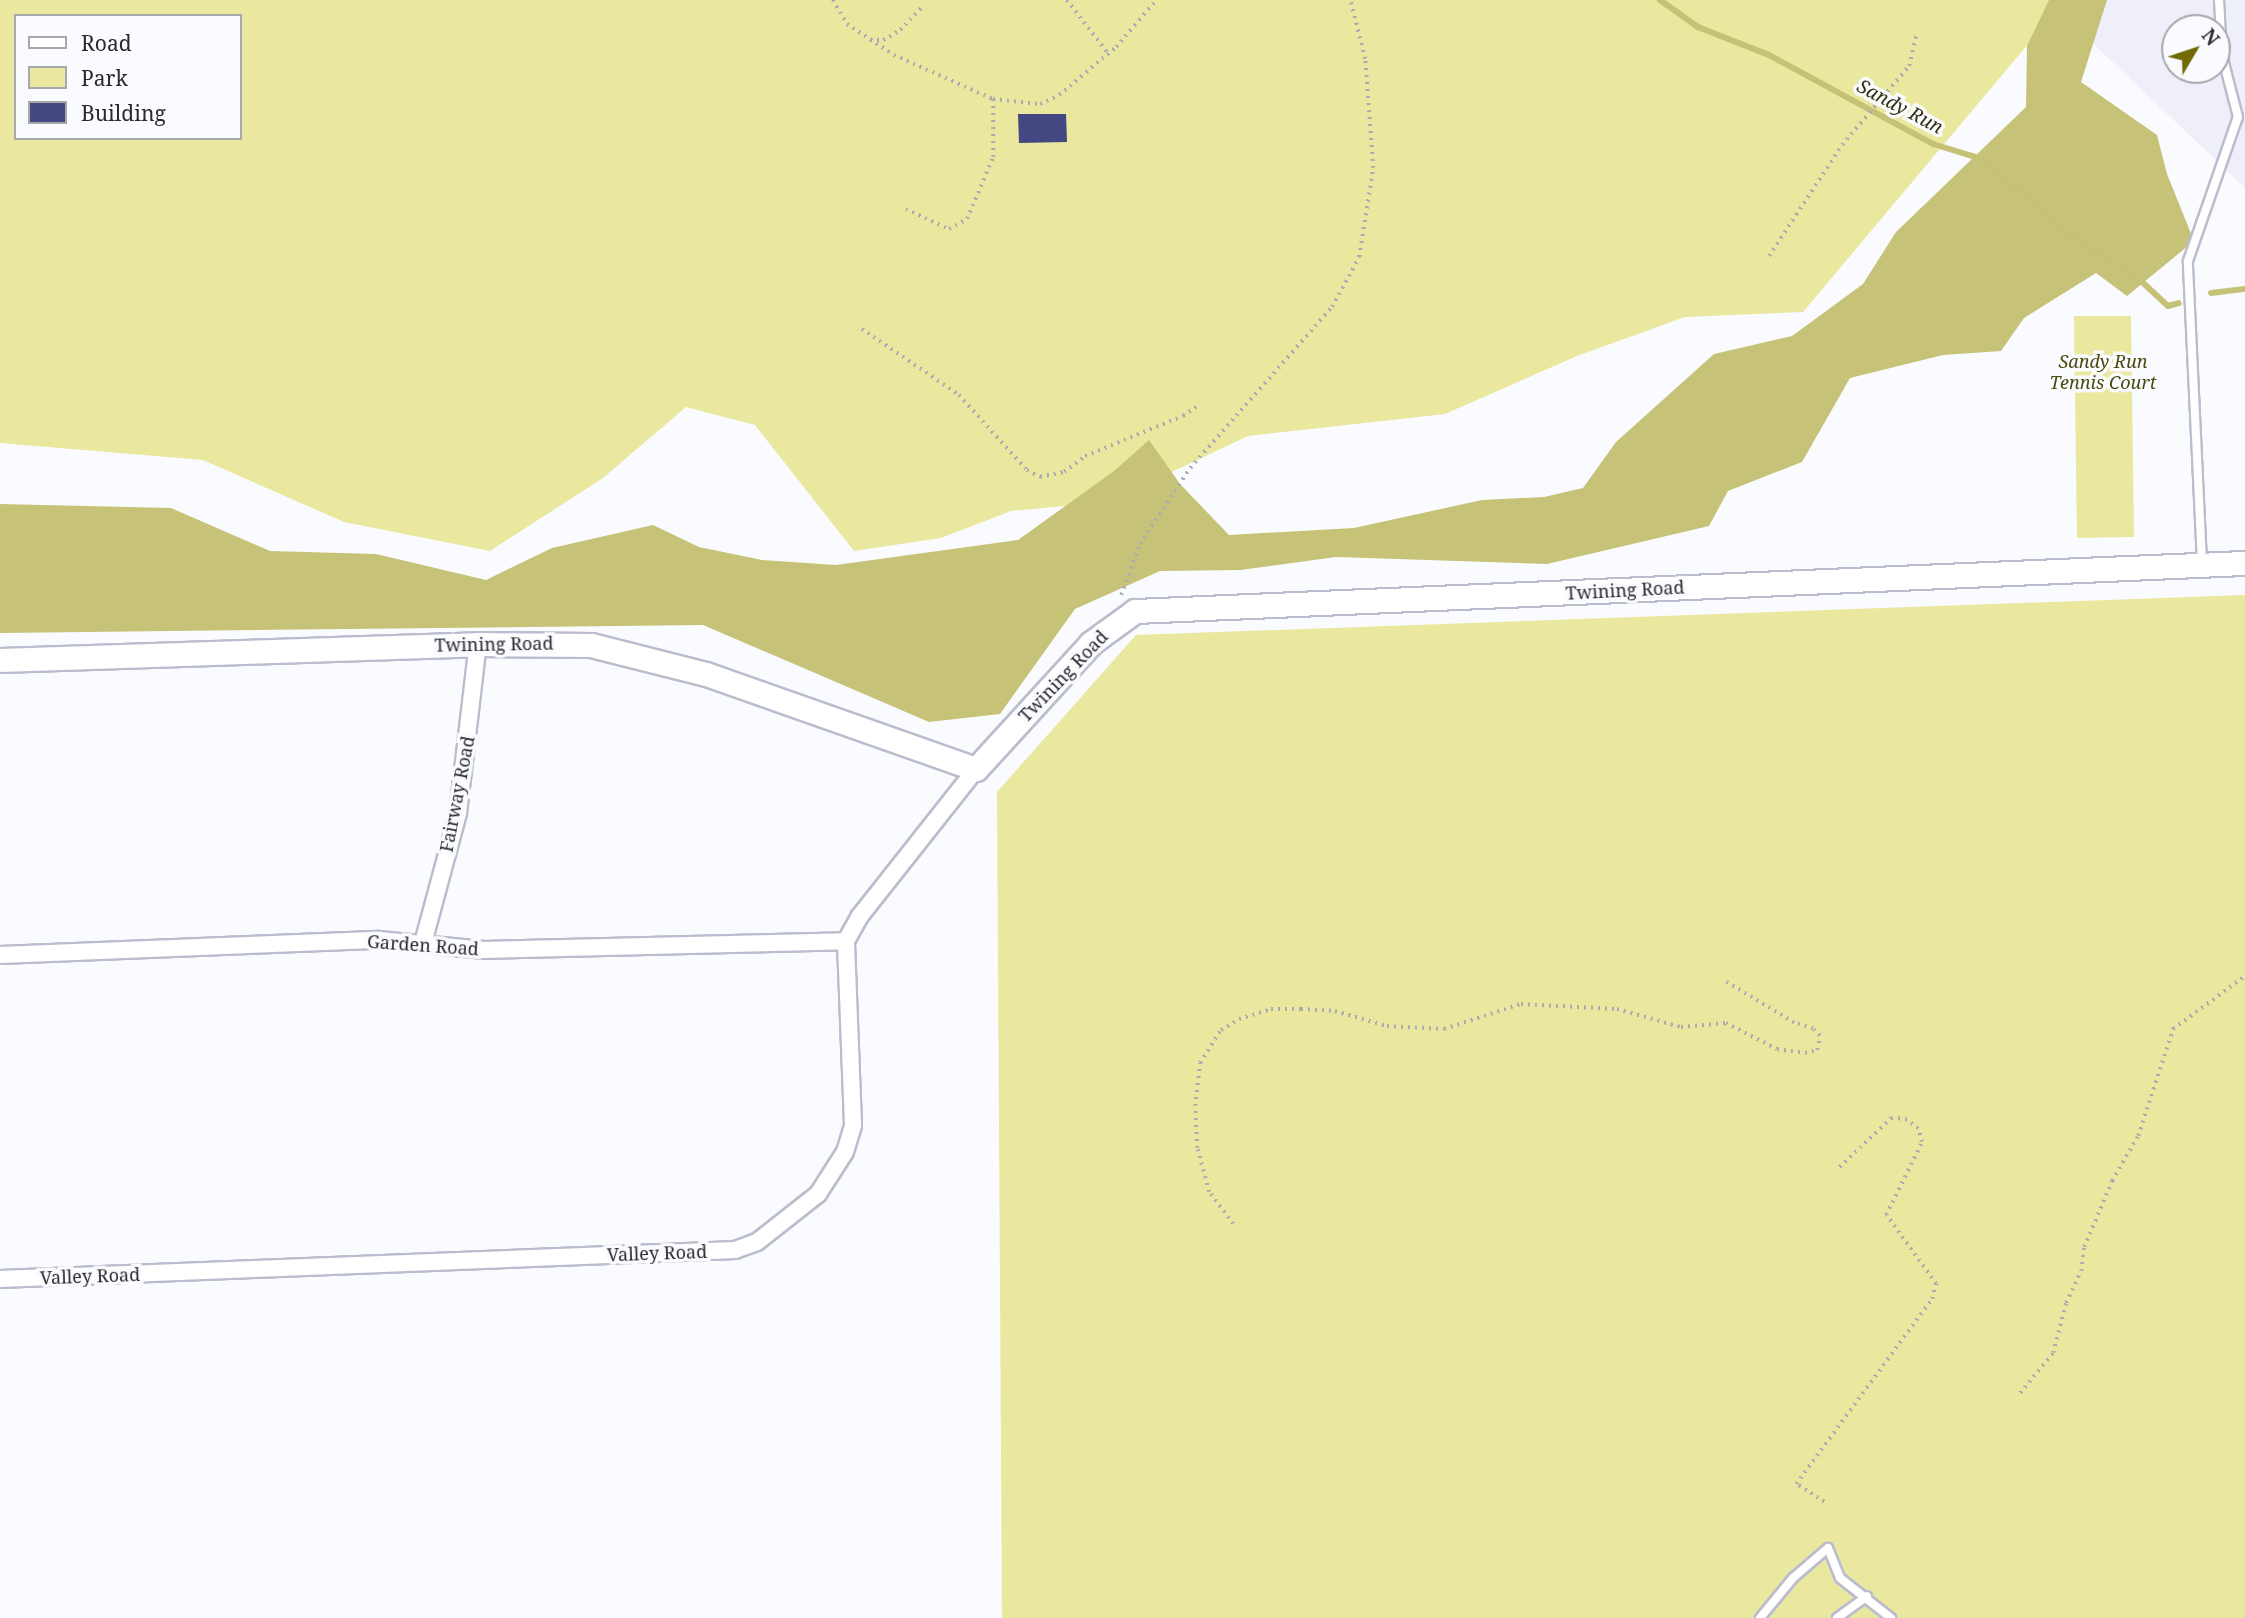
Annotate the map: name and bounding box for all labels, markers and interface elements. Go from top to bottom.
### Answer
legend [14,14,242,140]
north arrow [2161,14,2231,84]
text: N [2196,23,2226,51]
text: Road [81,29,132,57]
text: Park [81,64,128,92]
water label: Sandy Run [1853,75,1947,139]
text: Building [81,99,166,127]
park label: Sandy Run Tennis Court [2050,351,2156,394]
street label: Twining Road [1565,576,1685,604]
street label: Twining Road [1014,626,1112,726]
street label: Twining Road [434,632,554,656]
street label: Fairway Road [435,734,479,854]
street label: Garden Road [366,930,480,960]
street label: Valley Road [607,1240,707,1266]
street label: Valley Road [40,1263,140,1289]

